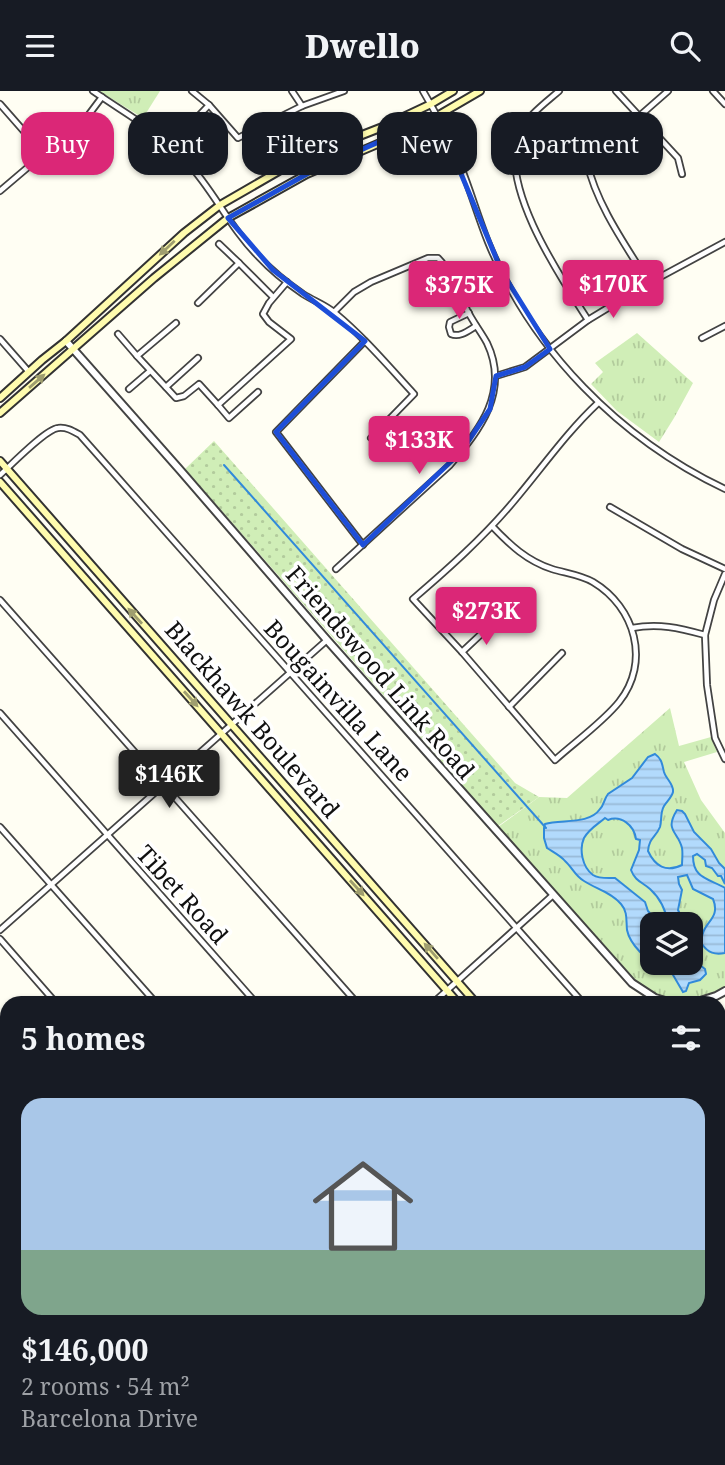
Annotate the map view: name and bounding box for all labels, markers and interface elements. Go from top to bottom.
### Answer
text: Dwello [305,24,420,67]
icon: menu [21,27,59,65]
icon: search [666,27,704,65]
chip: Buy [21,112,114,175]
chip: Rent [128,112,228,175]
chip: Filters [242,112,363,175]
chip: New [377,112,477,175]
chip: Apartment [491,112,663,175]
one-way arrow [159,240,176,256]
pin: $375K [410,261,508,321]
pin: $170K [564,261,662,320]
text: $170K [579,267,647,299]
text: $375K [425,268,493,300]
one-way arrow [28,374,45,389]
pin: $133K [370,417,468,476]
text: $133K [385,423,453,455]
street label: Friendswood Link Road [279,558,483,786]
pin: $273K [437,587,535,647]
text: $273K [452,594,520,626]
one-way arrow [128,607,143,624]
street label: Bougainvilla Lane [257,612,421,788]
street label: Blackhawk Boulevard [158,614,348,825]
one-way arrow [182,690,198,707]
pin: $146K [120,751,218,810]
text: $146K [135,757,203,789]
street label: Tibet Road [130,837,236,951]
one-way arrow [349,879,365,897]
map controls [640,912,703,975]
button: layers [640,912,703,975]
one-way arrow [424,943,440,960]
text: 5 homes [21,1018,145,1059]
icon: filters [667,1019,705,1057]
icon: home [300,1143,426,1269]
text: $146,000 [21,1329,148,1370]
text: 2 rooms · 54 m² [21,1370,190,1402]
text: Barcelona Drive [21,1402,198,1434]

